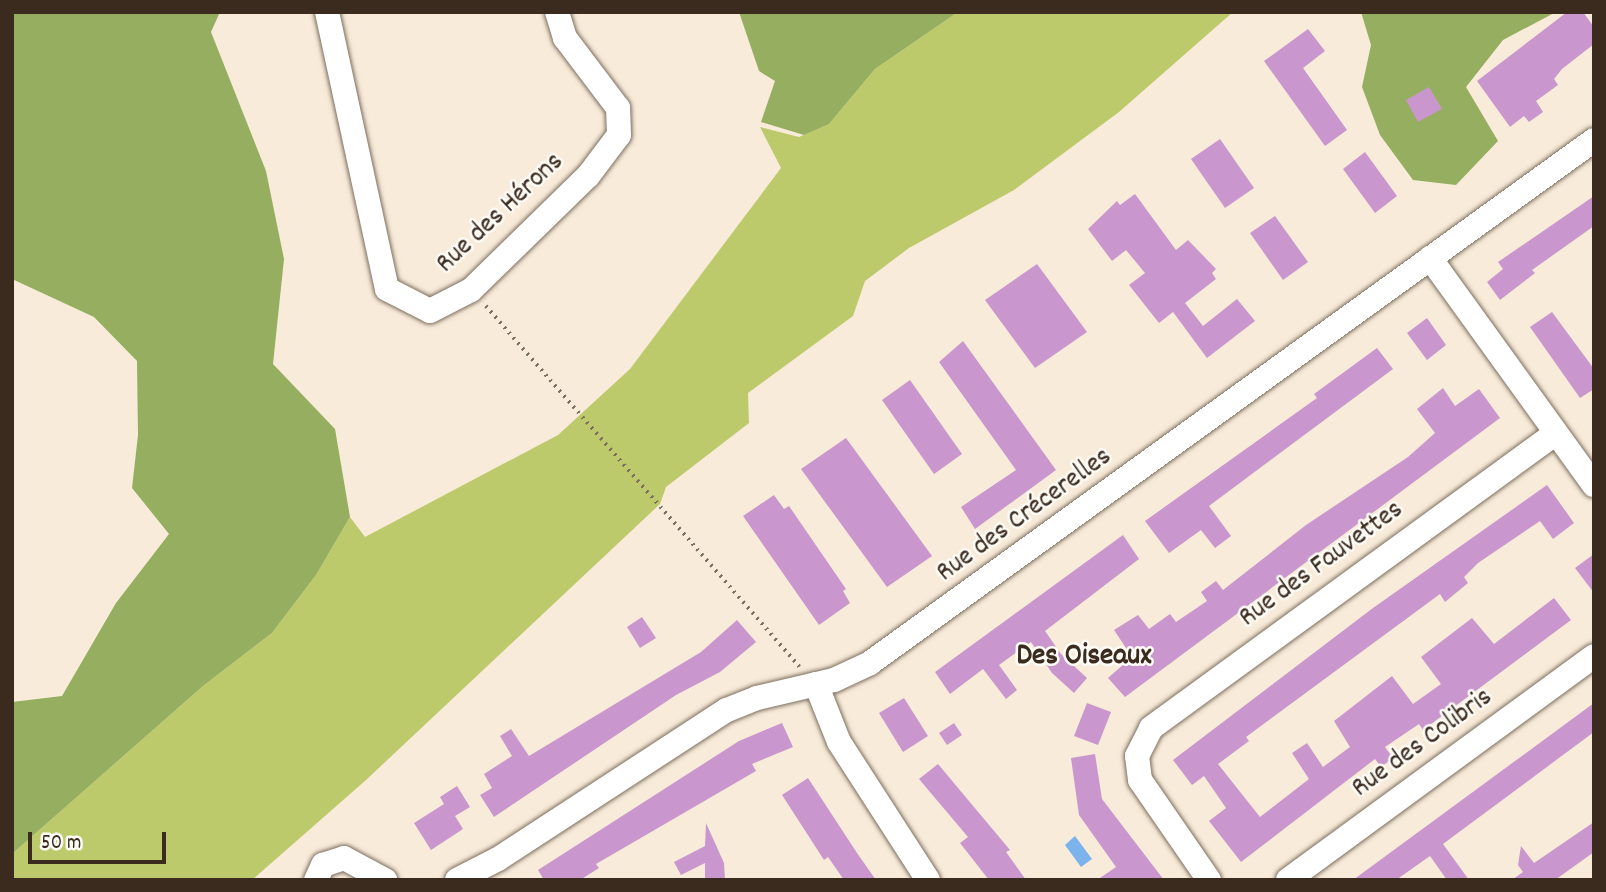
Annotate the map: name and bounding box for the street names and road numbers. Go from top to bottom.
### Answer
street label: Rue des Hérons [430,146,572,282]
street label: Rue des Crécerelles [931,441,1119,591]
street label: Rue des Fauvettes [1233,494,1411,636]
street label: Rue des Colibris [1346,682,1500,806]

